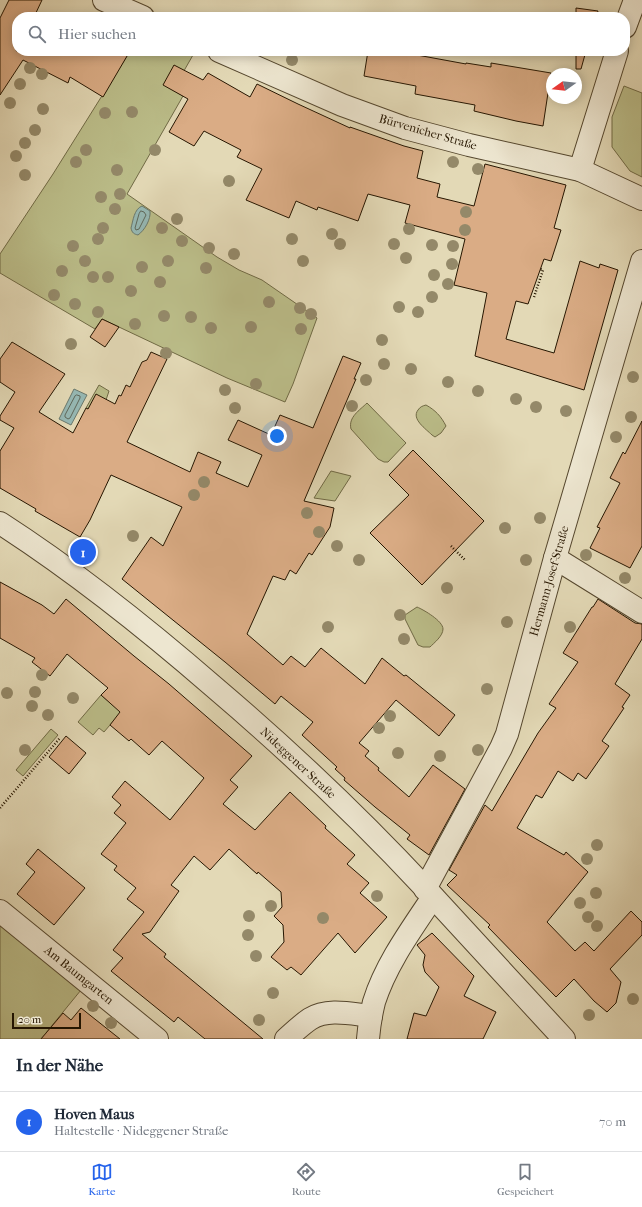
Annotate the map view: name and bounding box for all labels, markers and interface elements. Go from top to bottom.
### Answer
search box [12,12,630,56]
icon: search [26,23,48,45]
text: Hier suchen [58,25,136,43]
north arrow [546,68,582,104]
street label: Bürvenicher Straße [378,111,479,153]
your location [267,426,287,446]
street label: Hermann-Josef-Straße [527,524,572,638]
pin: 1 [70,537,96,567]
street label: Nideggener Straße [257,725,339,802]
street label: Am Baumgarten [41,942,116,1007]
scale bar [12,1011,81,1030]
text: 20 m [18,1013,41,1026]
text: In der Nähe [16,1055,103,1075]
text: Hoven Maus [54,1105,134,1123]
text: 1 [27,1114,31,1129]
text: 70 m [599,1114,626,1129]
text: Haltestelle · Nideggener Straße [54,1123,228,1138]
tab: Karte [88,1161,115,1198]
tab: Route [292,1161,321,1198]
tab: Gespeichert [497,1161,554,1198]

